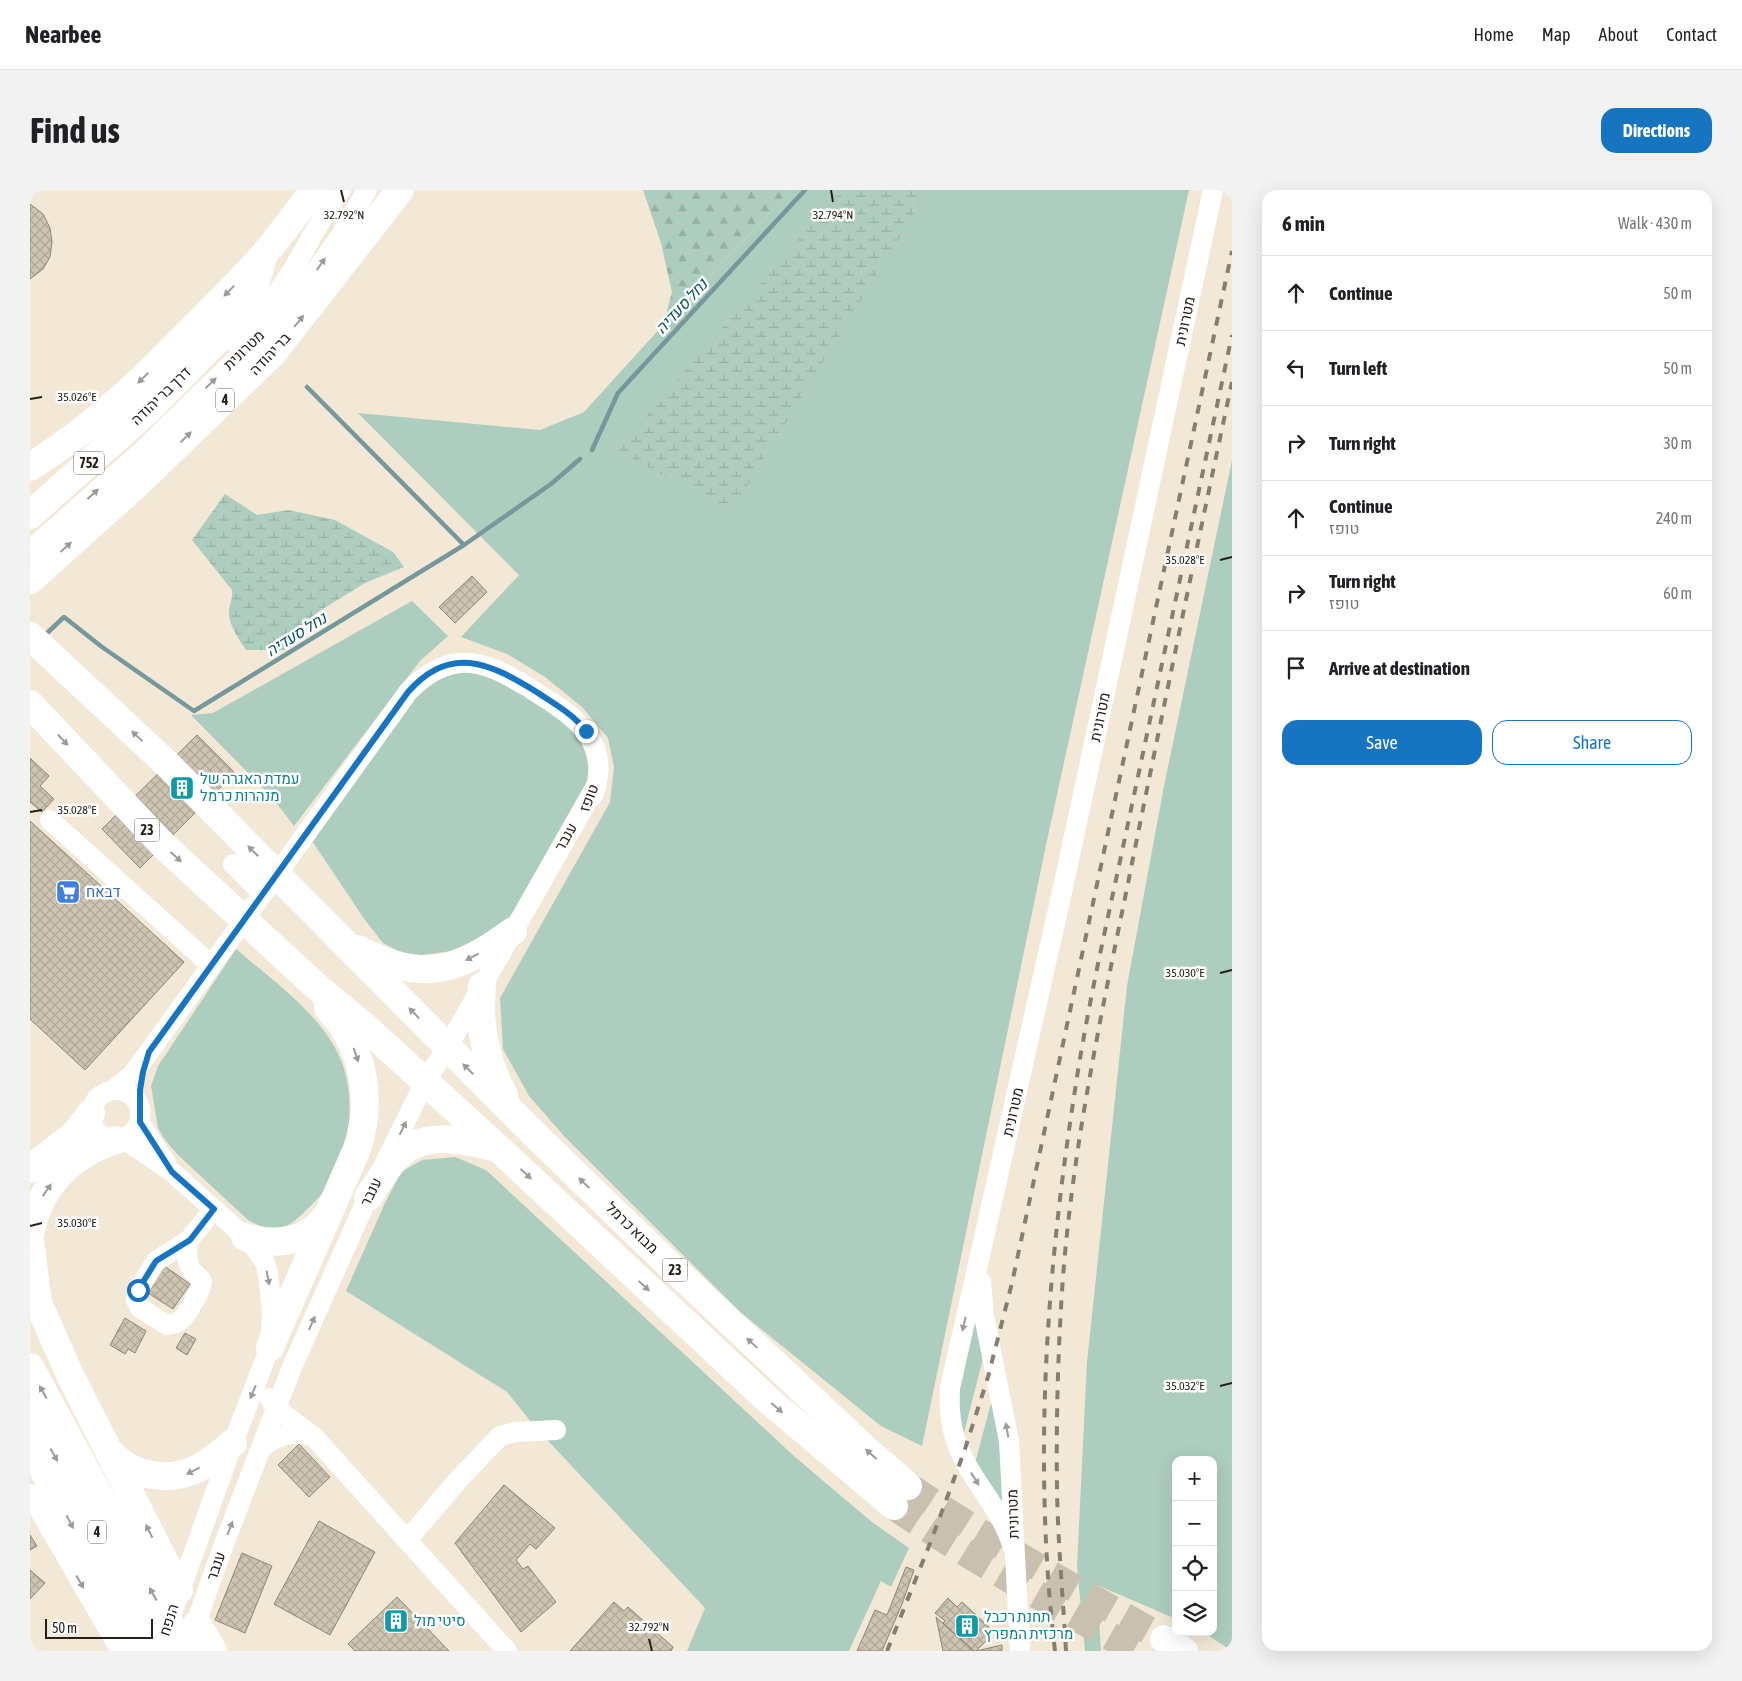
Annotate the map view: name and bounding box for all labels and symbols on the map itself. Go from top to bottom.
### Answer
text: 32.792°N [324,208,364,222]
text: 32.794°N [813,208,853,222]
one-way arrow [316,257,326,270]
water label: נחל סעדיה [651,274,712,337]
one-way arrow [223,285,235,297]
street label: מטרונית [1171,295,1198,347]
one-way arrow [293,315,304,328]
street label: מטרונית [220,326,268,373]
street label: בר יהודה [246,329,294,378]
street label: דרך בר יהודה [127,363,194,428]
one-way arrow [138,372,150,384]
one-way arrow [204,377,216,389]
road number: 4 [216,388,234,412]
text: 35.026°E [58,390,96,404]
one-way arrow [179,431,191,443]
road number: 752 [74,452,104,474]
one-way arrow [86,488,98,500]
one-way arrow [60,542,73,553]
text: 35.028°E [1166,553,1204,567]
water label: נחל סעדיה [262,608,331,660]
street label: מטרונית [1086,691,1113,743]
route end [575,720,598,743]
one-way arrow [131,730,143,742]
one-way arrow [57,734,69,746]
place label: עמדת האגרה של מנהרות כרמל [200,770,300,804]
building icon: עמדת האגרה של מנהרות כרמל [169,775,195,801]
street label: טופז [576,782,602,814]
text: 35.028°E [58,803,96,817]
road number: 23 [134,818,160,842]
street label: ענבר [551,820,580,854]
one-way arrow [247,845,259,857]
one-way arrow [169,851,181,863]
supermarket icon: דבאח [55,879,81,905]
place label: דבאח [86,883,121,900]
one-way arrow [465,954,479,962]
text: 35.030°E [1166,966,1204,980]
one-way arrow [408,1007,420,1019]
one-way arrow [352,1048,360,1063]
one-way arrow [463,1063,475,1075]
street label: מטרונית [999,1086,1026,1138]
one-way arrow [399,1121,407,1135]
one-way arrow [520,1168,532,1180]
street label: ענבר [356,1175,385,1209]
one-way arrow [579,1177,591,1189]
one-way arrow [42,1183,52,1197]
street label: מבוא כרמל [603,1199,662,1257]
text: 35.030°E [58,1216,96,1230]
road number: 23 [662,1258,688,1282]
one-way arrow [265,1271,273,1287]
route start [127,1279,150,1302]
one-way arrow [638,1280,650,1292]
one-way arrow [309,1316,317,1330]
one-way arrow [960,1316,968,1332]
one-way arrow [747,1337,759,1349]
text: 35.032°E [1166,1379,1204,1393]
one-way arrow [39,1385,48,1398]
one-way arrow [248,1385,256,1400]
one-way arrow [770,1402,782,1414]
one-way arrow [1003,1422,1011,1438]
one-way arrow [49,1448,58,1461]
one-way arrow [864,1449,877,1460]
one-way arrow [186,1467,200,1475]
one-way arrow [971,1473,980,1486]
street label: מטרונית [1003,1489,1022,1539]
one-way arrow [65,1515,74,1528]
road number: 4 [88,1520,106,1544]
one-way arrow [227,1521,234,1536]
one-way arrow [145,1524,153,1538]
street label: ענבר [203,1549,228,1582]
one-way arrow [76,1575,85,1589]
one-way arrow [149,1586,157,1601]
street label: הנפח [155,1602,182,1638]
building icon: סיטי מול [383,1608,409,1634]
place label: תחנת רכבל מרכזית המפרץ [984,1608,1073,1642]
place label: סיטי מול [414,1612,466,1629]
building icon: תחנת רכבל מרכזית המפרץ [954,1613,980,1639]
scale bar [45,1616,152,1639]
text: 32.792°N [629,1620,669,1634]

